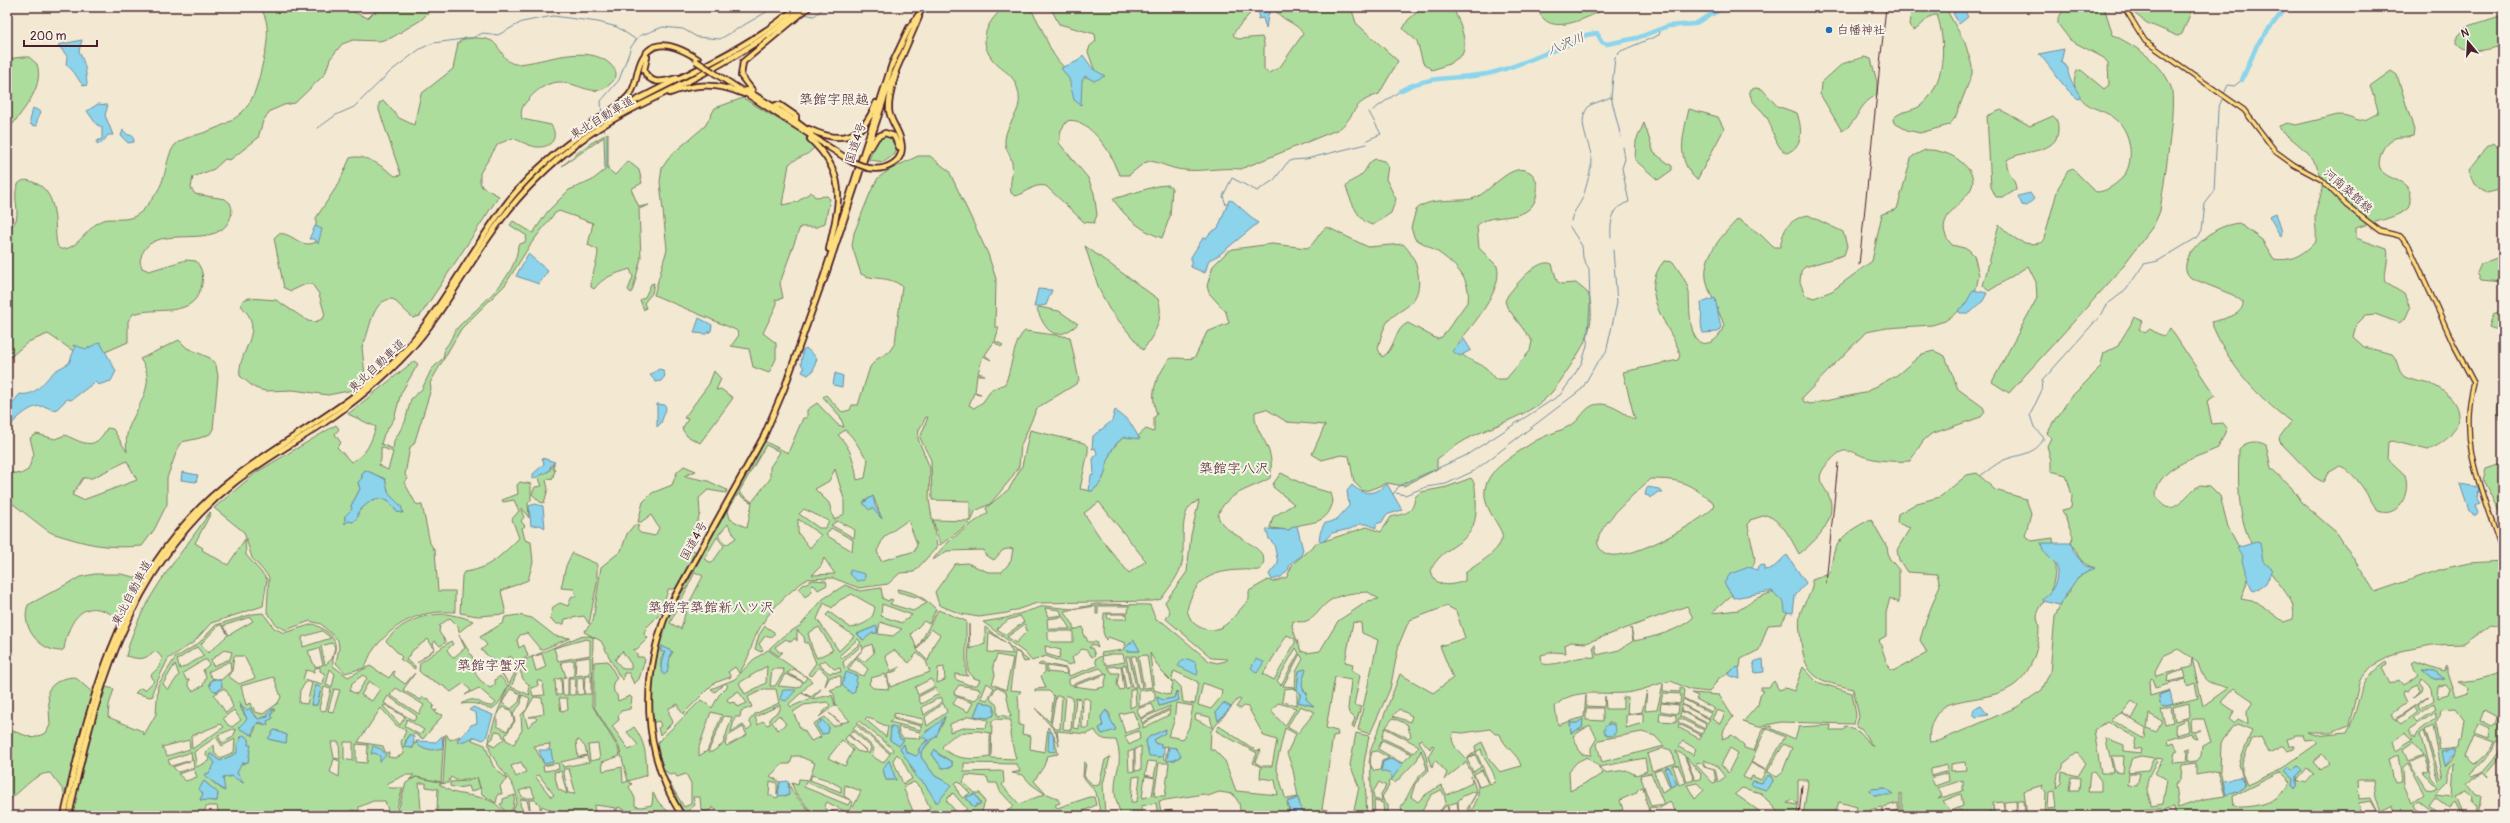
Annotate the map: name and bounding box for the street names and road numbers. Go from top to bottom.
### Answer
street label: 東北自動車道 [567,93,637,143]
street label: 国道4号 [842,120,870,166]
street label: 河南築館線 [2320,166,2376,216]
street label: 東北自動車道 [346,336,408,396]
street label: 国道4号 [677,519,711,563]
street label: 東北自動車道 [108,558,156,628]

